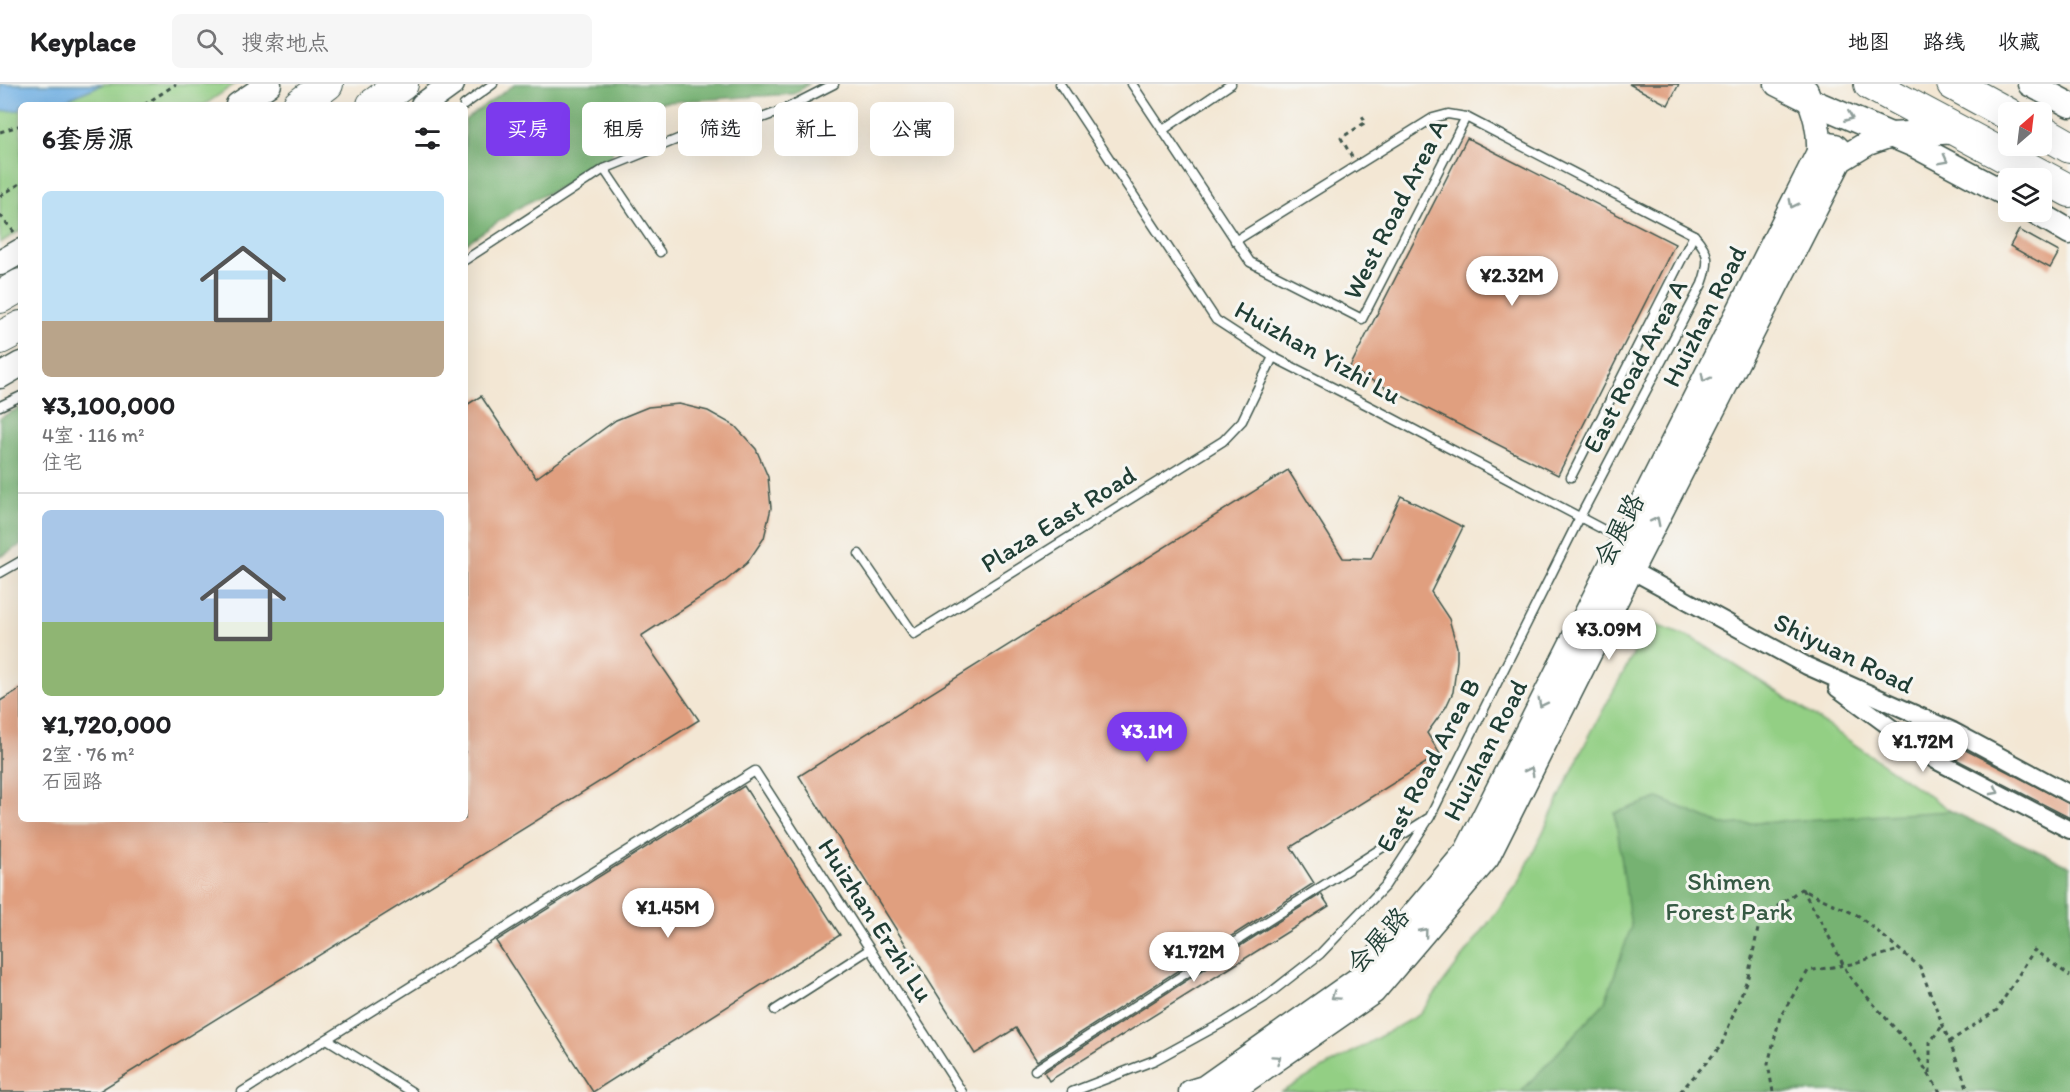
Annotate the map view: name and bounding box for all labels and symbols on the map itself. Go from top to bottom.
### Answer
north arrow [1998,102,2052,156]
one-way arrow [1843,110,1854,122]
street label: West Road Area A [1336,113,1454,305]
one-way arrow [1938,153,1948,164]
one-way arrow [1789,198,1800,209]
street label: Huizhan Road [1655,239,1754,392]
pin: ¥2.32M [1463,256,1561,307]
street label: East Road Area A [1576,273,1694,458]
street label: Huizhan Yizhi Lu [1229,293,1407,411]
one-way arrow [1701,372,1712,383]
street label: Plaza East Road [974,459,1142,579]
street label: 会展路 [1587,488,1651,572]
one-way arrow [1648,517,1660,528]
street label: Shiyuan Road [1769,605,1920,701]
pin: ¥3.09M [1560,610,1658,661]
street label: East Road Area B [1369,673,1487,857]
street label: Huizhan Road [1436,673,1535,826]
one-way arrow [1537,696,1549,707]
pin: ¥3.1M [1105,712,1189,763]
pin: ¥1.72M [1874,722,1972,773]
one-way arrow [1523,766,1535,777]
one-way arrow [1989,784,2000,795]
street label: Huizhan Erzhi Lu [811,832,941,1008]
park label: Shimen Forest Park [1665,865,1793,927]
pin: ¥1.45M [619,888,717,939]
street label: 会展路 [1340,900,1416,980]
one-way arrow [1417,928,1428,939]
pin: ¥1.72M [1145,932,1243,983]
one-way arrow [1330,989,1341,1000]
one-way arrow [1271,1055,1282,1066]

